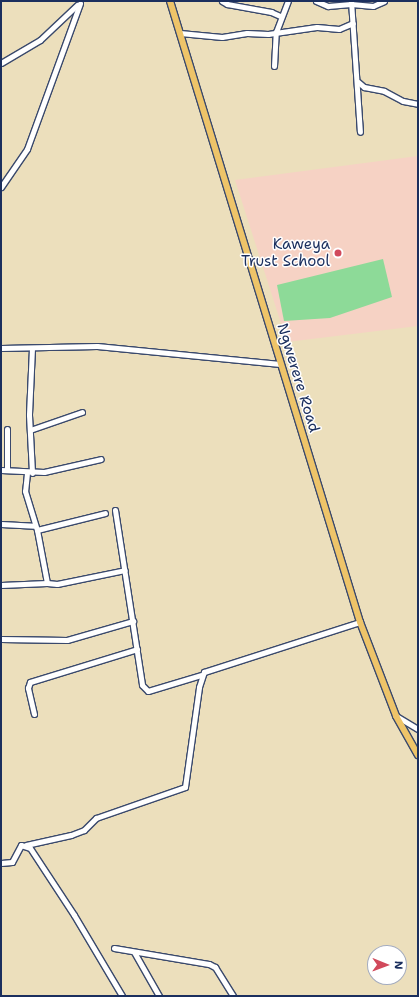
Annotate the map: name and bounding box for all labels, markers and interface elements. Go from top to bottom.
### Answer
place label: Kaweya Trust School [241,235,330,270]
marker: Kaweya Trust School [333,248,343,258]
street label: Ngwerere Road [273,321,323,435]
north arrow [367,945,407,985]
text: N [391,961,406,970]

